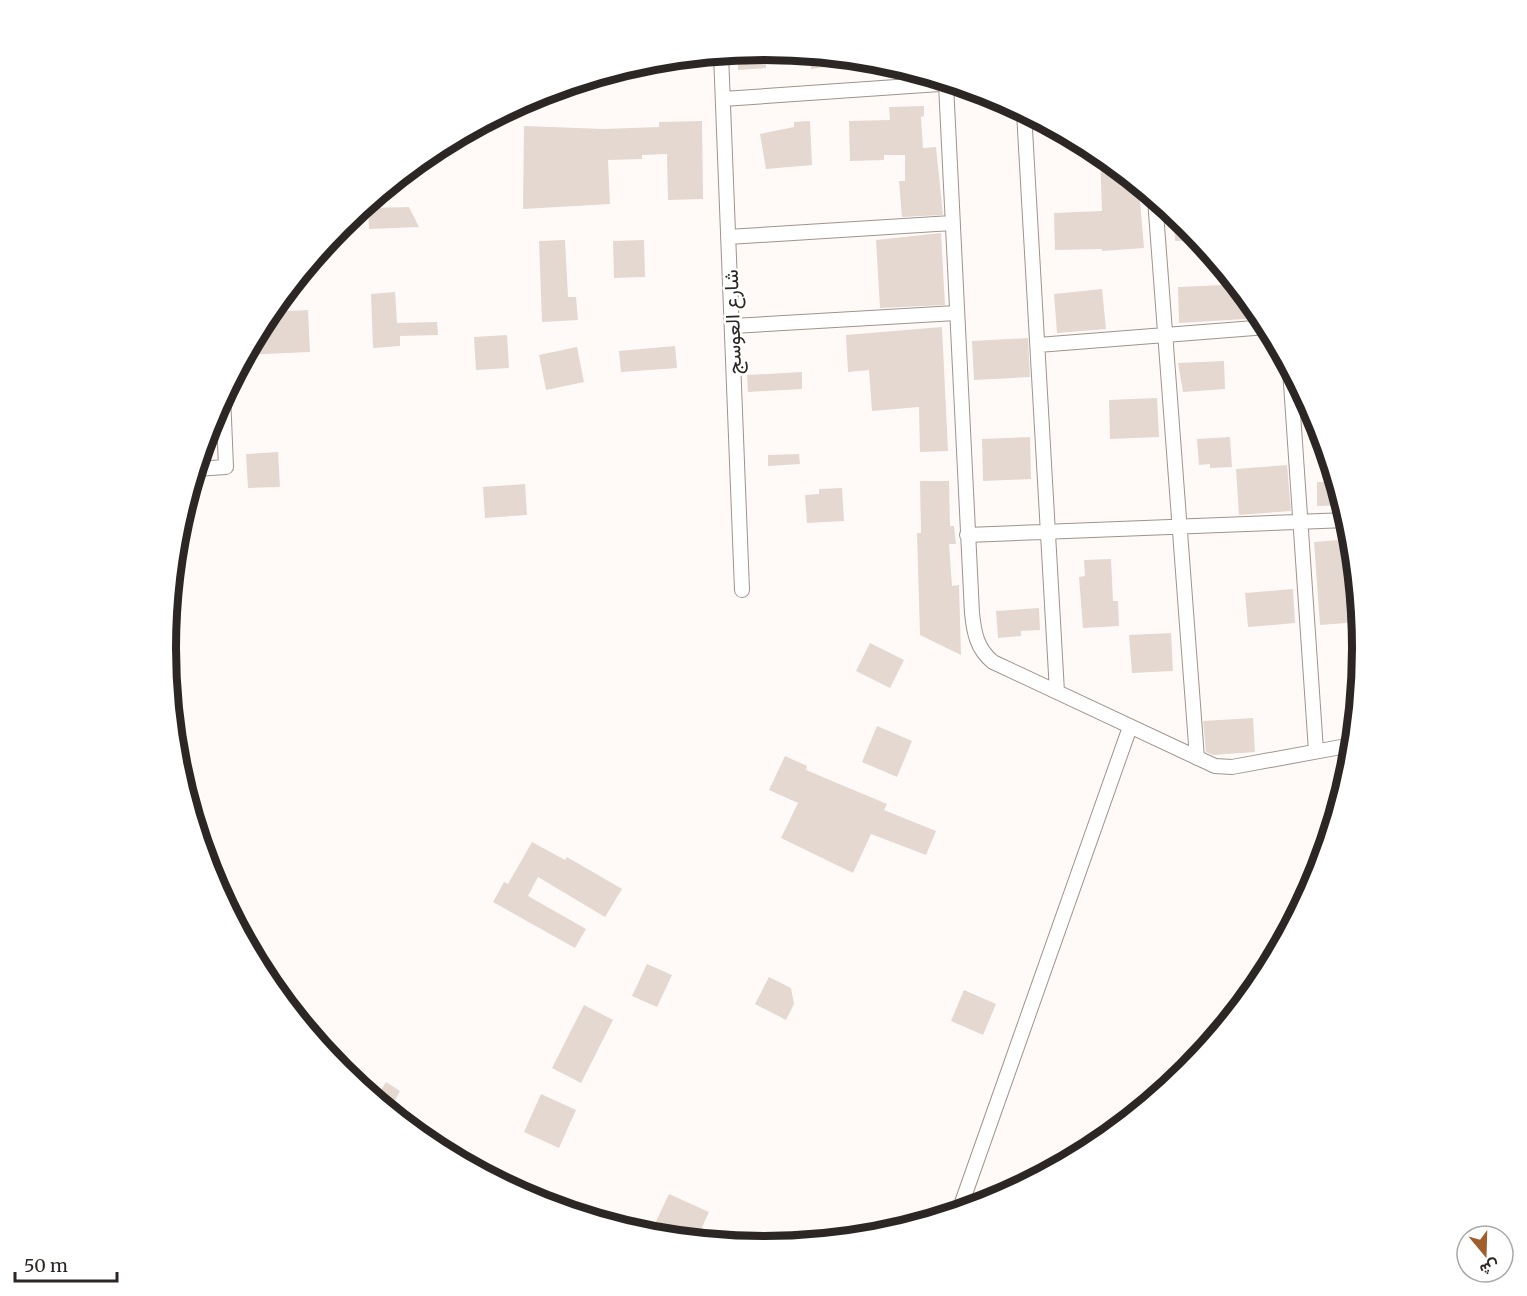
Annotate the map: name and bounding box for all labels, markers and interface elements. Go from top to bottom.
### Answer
street label: شارع العوسج [718,269,748,375]
north arrow [1455,1224,1515,1284]
scale bar [15,1245,117,1283]
text: 50 m [24,1254,68,1277]
text: ش [1478,1256,1502,1281]

